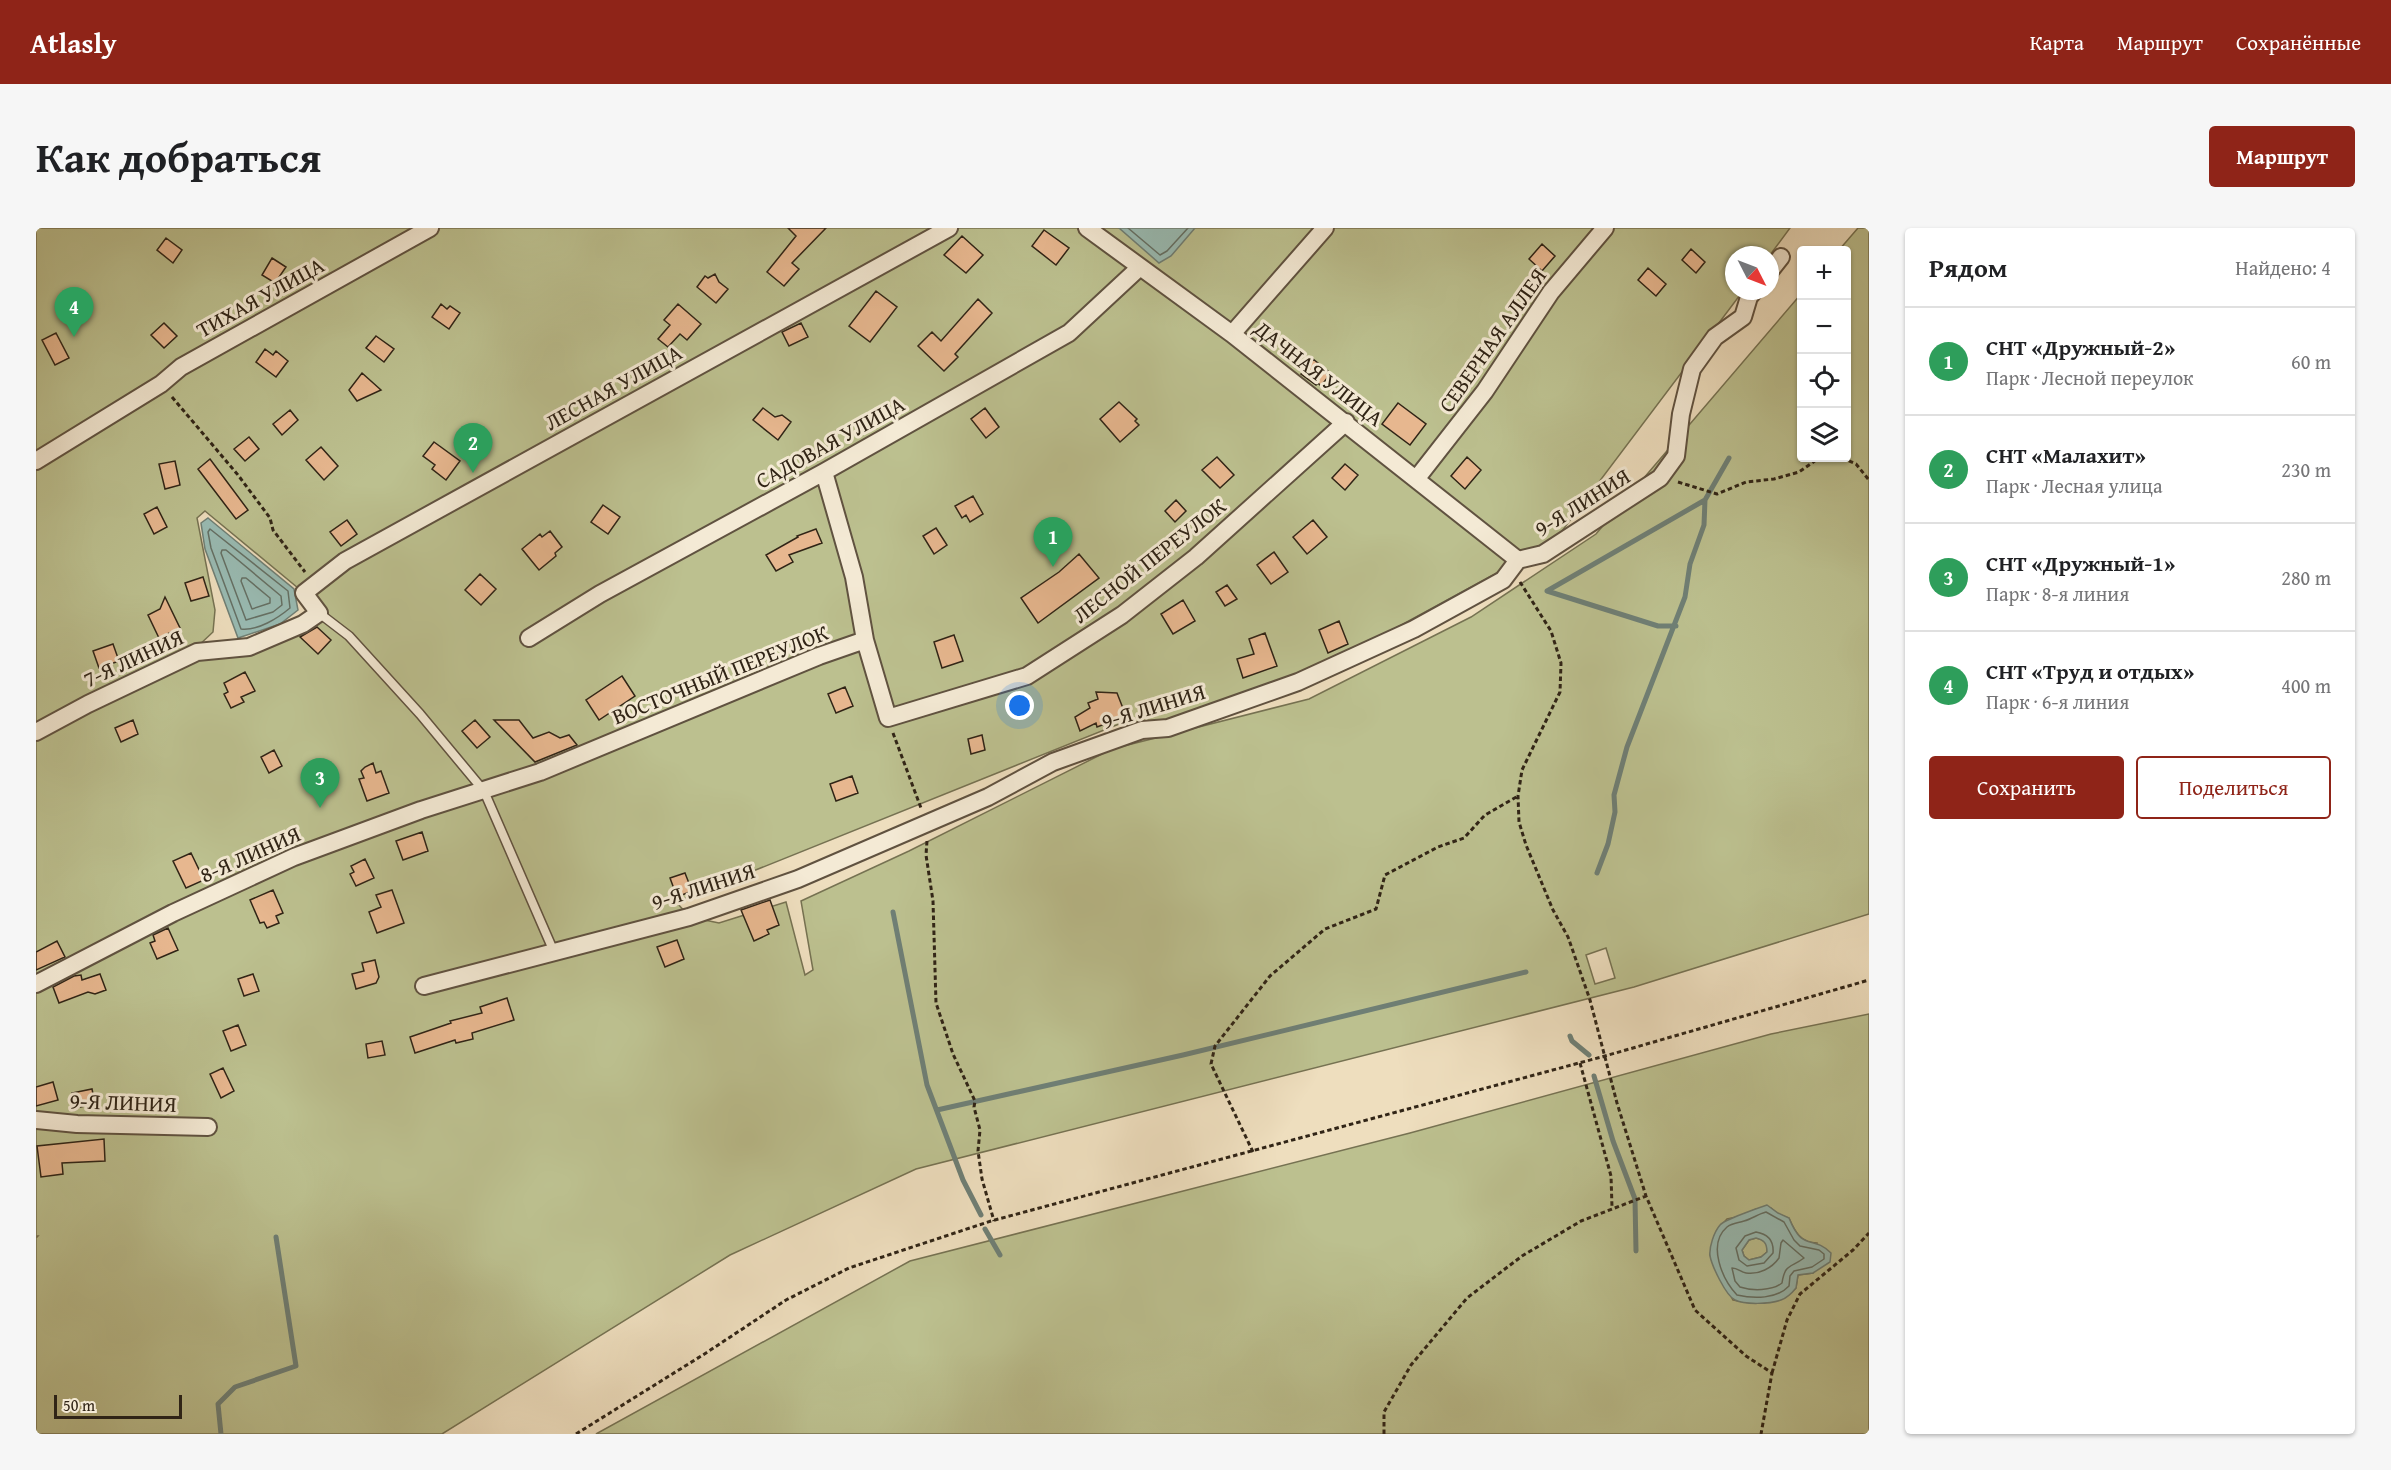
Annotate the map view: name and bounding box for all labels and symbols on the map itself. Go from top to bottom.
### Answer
north arrow [1725,246,1779,300]
street label: ТИХАЯ УЛИЦА [190,248,330,345]
street label: СЕВЕРНАЯ АЛЛЕЯ [1430,261,1554,419]
pin: 4 [54,288,93,337]
street label: ДАЧНАЯ УЛИЦА [1247,312,1391,434]
street label: ЛЕСНАЯ УЛИЦА [539,336,688,438]
street label: САДОВАЯ УЛИЦА [750,387,911,496]
pin: 2 [454,424,492,473]
street label: 9-Я ЛИНИЯ [1528,460,1636,544]
street label: ЛЕСНОЙ ПЕРЕУЛОК [1065,489,1233,630]
pin: 1 [1034,518,1072,567]
street label: ВОСТОЧНЫЙ ПЕРЕУЛОК [607,616,833,732]
street label: 7-Я ЛИНИЯ [78,621,188,695]
street label: 9-Я ЛИНИЯ [1097,675,1209,737]
your location [1005,691,1034,720]
pin: 3 [300,758,340,808]
street label: 8-Я ЛИНИЯ [195,818,305,890]
street label: 9-Я ЛИНИЯ [647,854,759,918]
street label: 9-Я ЛИНИЯ [69,1084,177,1120]
scale bar [54,1392,182,1420]

